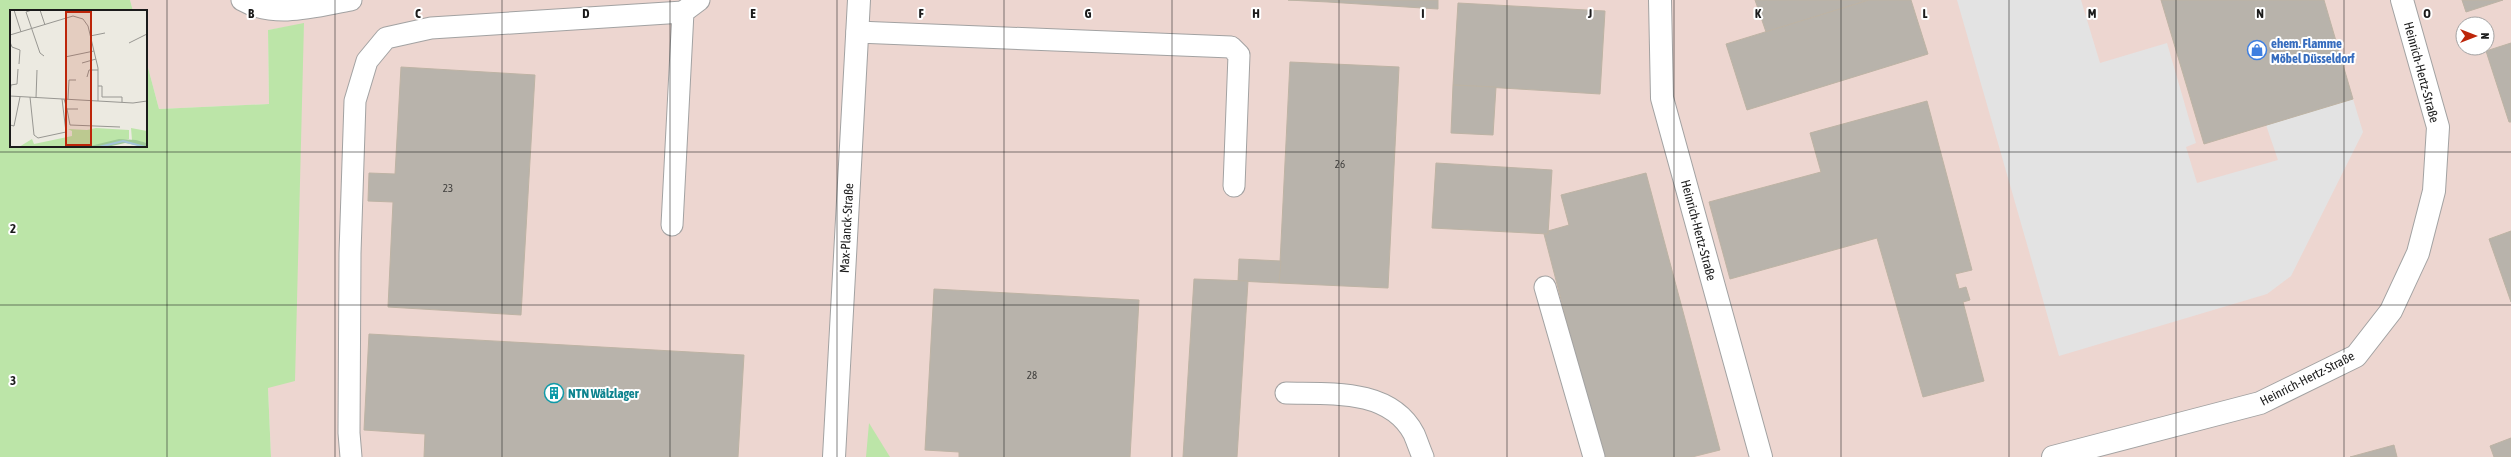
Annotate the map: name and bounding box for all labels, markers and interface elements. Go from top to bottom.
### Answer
text: B [248,6,255,21]
text: C [415,6,421,21]
text: D [582,6,590,21]
text: E [750,6,756,21]
text: F [918,6,924,21]
text: G [1085,6,1092,21]
text: H [1252,6,1260,21]
text: I [1421,6,1425,21]
text: J [1587,6,1592,21]
text: K [1755,6,1762,21]
text: L [1922,6,1928,21]
text: M [2088,6,2097,21]
text: N [2256,6,2264,21]
text: O [2423,6,2431,21]
inset map [10,10,147,147]
north arrow [2455,16,2495,56]
street label: Heinrich-Hertz-Straße [2401,20,2442,124]
text: N [2479,33,2491,39]
place label: ehem. Flamme Möbel Düsseldorf [2271,36,2355,66]
shop icon: ehem. Flamme Möbel Düsseldorf [2246,39,2268,61]
house number: 26 [1335,158,1345,170]
street label: Heinrich-Hertz-Straße [1678,178,1719,282]
house number: 23 [443,182,453,194]
street label: Max-Planck-Straße [837,183,856,273]
text: 2 [10,221,16,236]
street label: Heinrich-Hertz-Straße [2258,348,2357,409]
house number: 28 [1027,369,1037,381]
text: 3 [10,373,16,388]
building icon: NTN Wälzlager [543,382,565,404]
place label: NTN Wälzlager [568,386,640,401]

